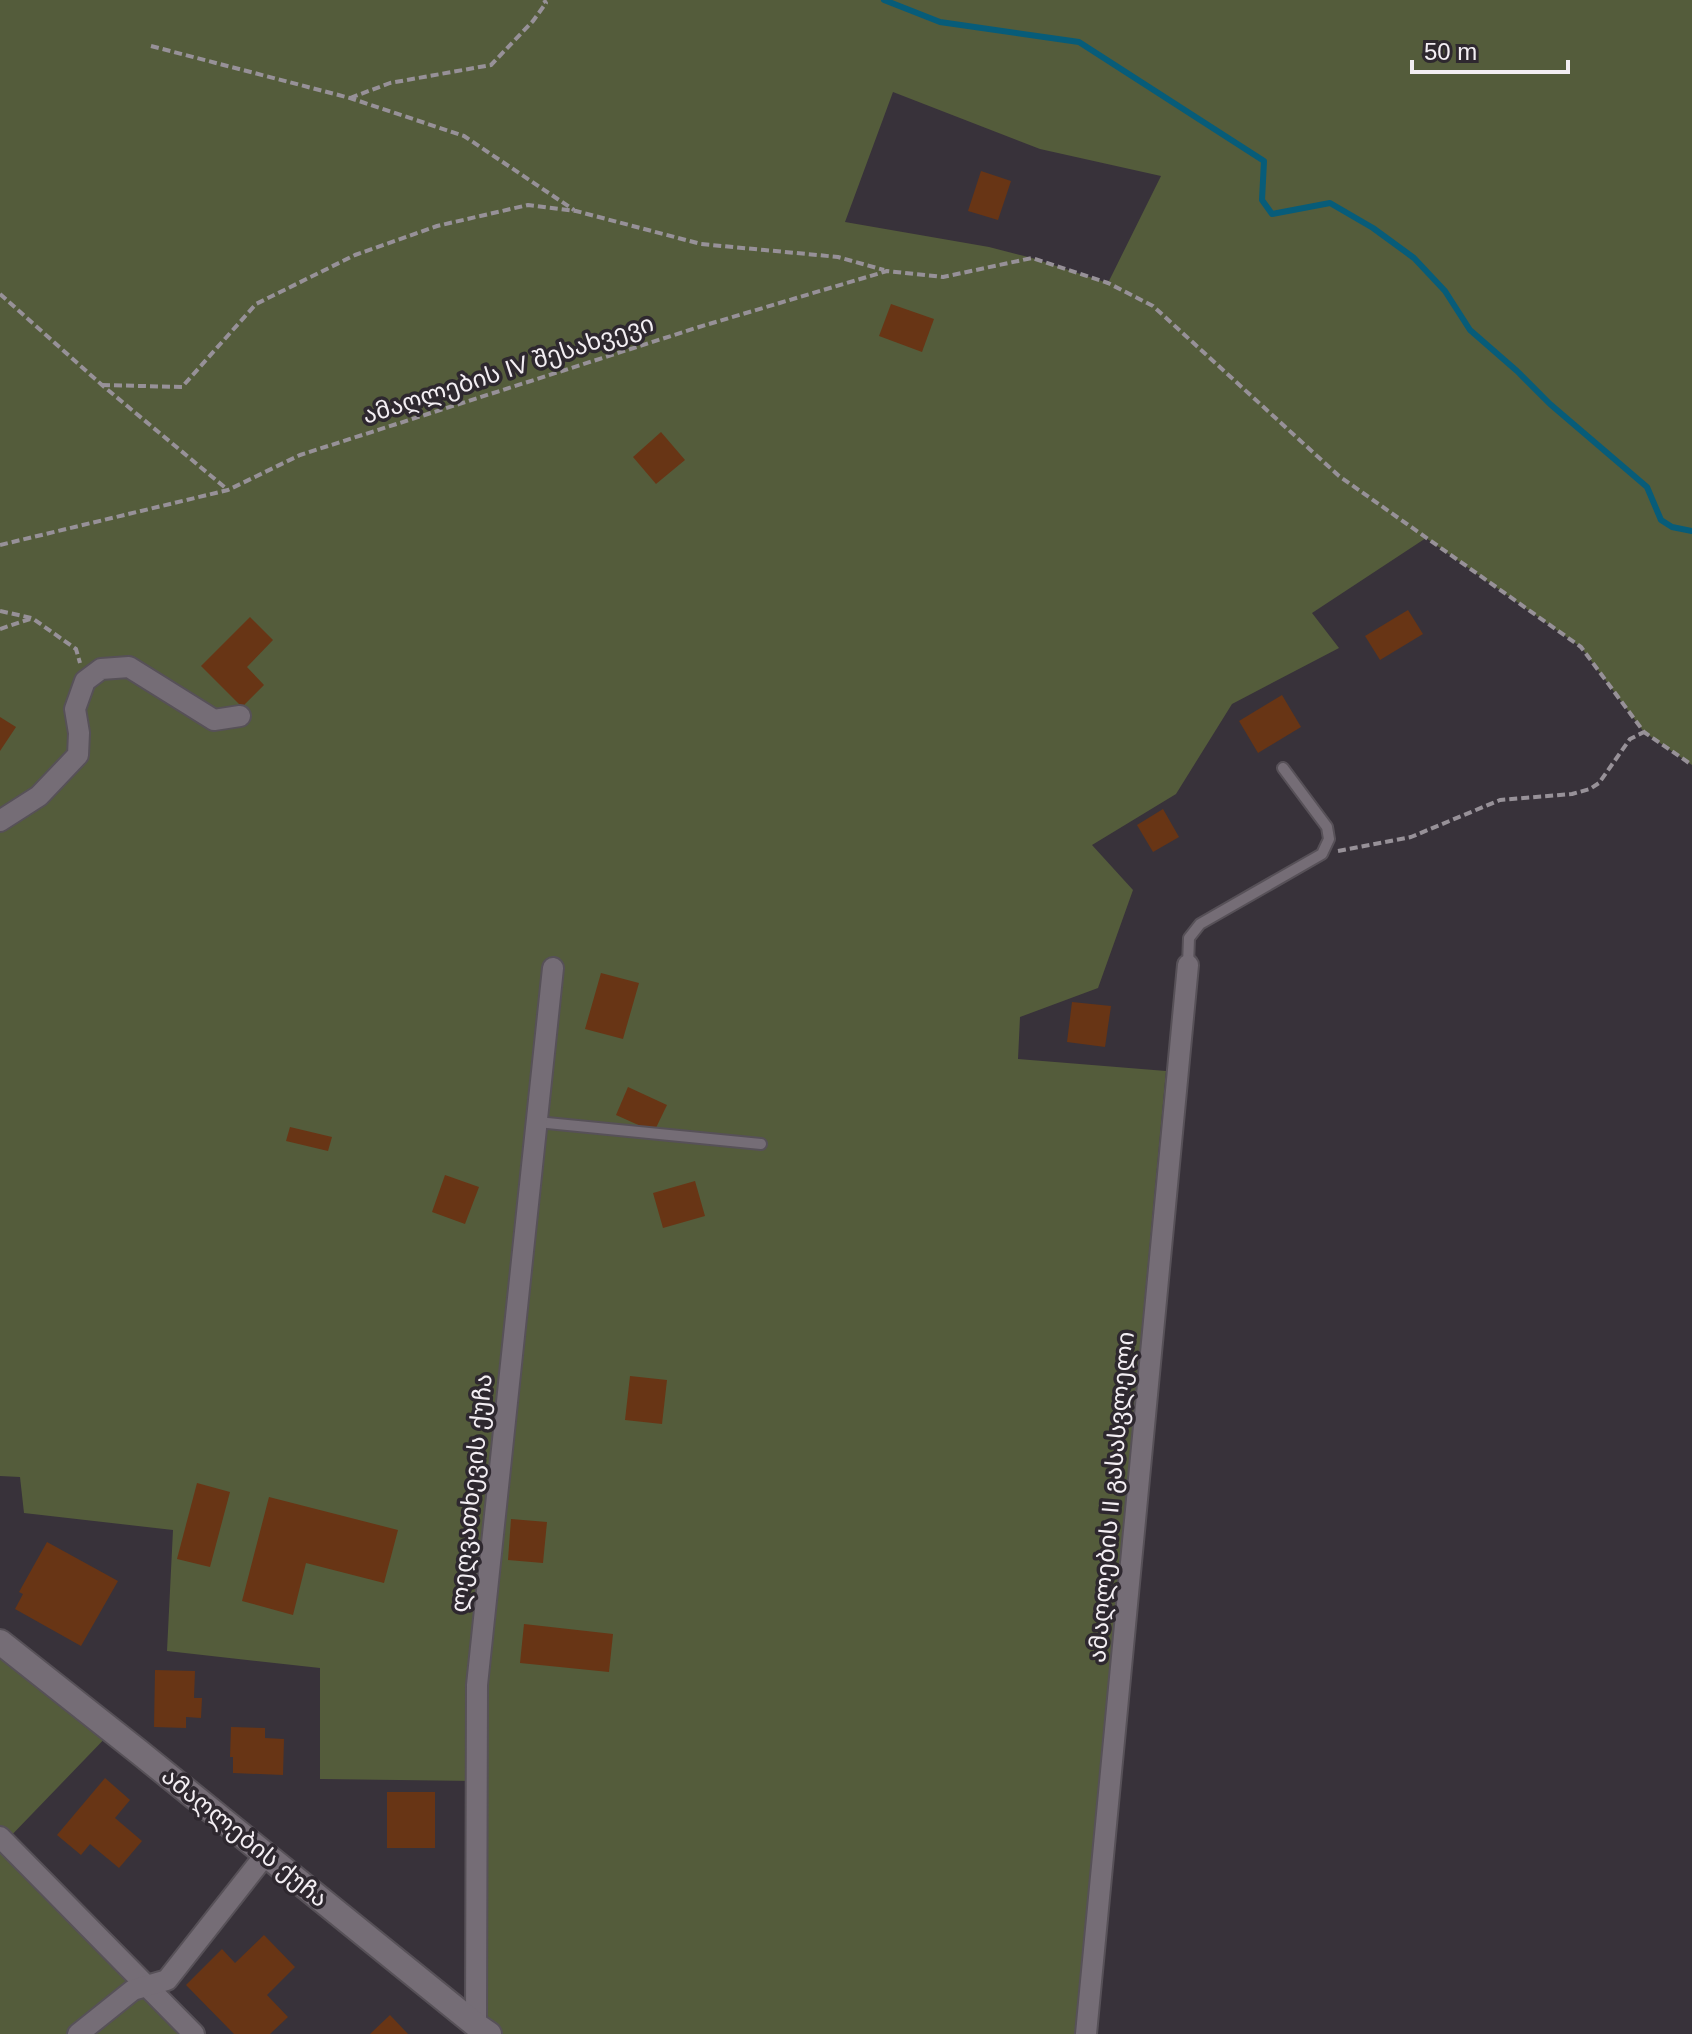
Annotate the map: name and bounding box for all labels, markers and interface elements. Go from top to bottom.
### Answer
scale bar [1412,24,1568,74]
text: 50 m [1424,38,1477,65]
street label: ამაღლების IV შესახვევი [359,309,658,431]
street label: ამაღლების II გასასვლელი [1083,1330,1141,1664]
street label: ლეღვათხევის ქუჩა [445,1372,499,1614]
street label: ამაღლების ქუჩა [155,1762,333,1914]

